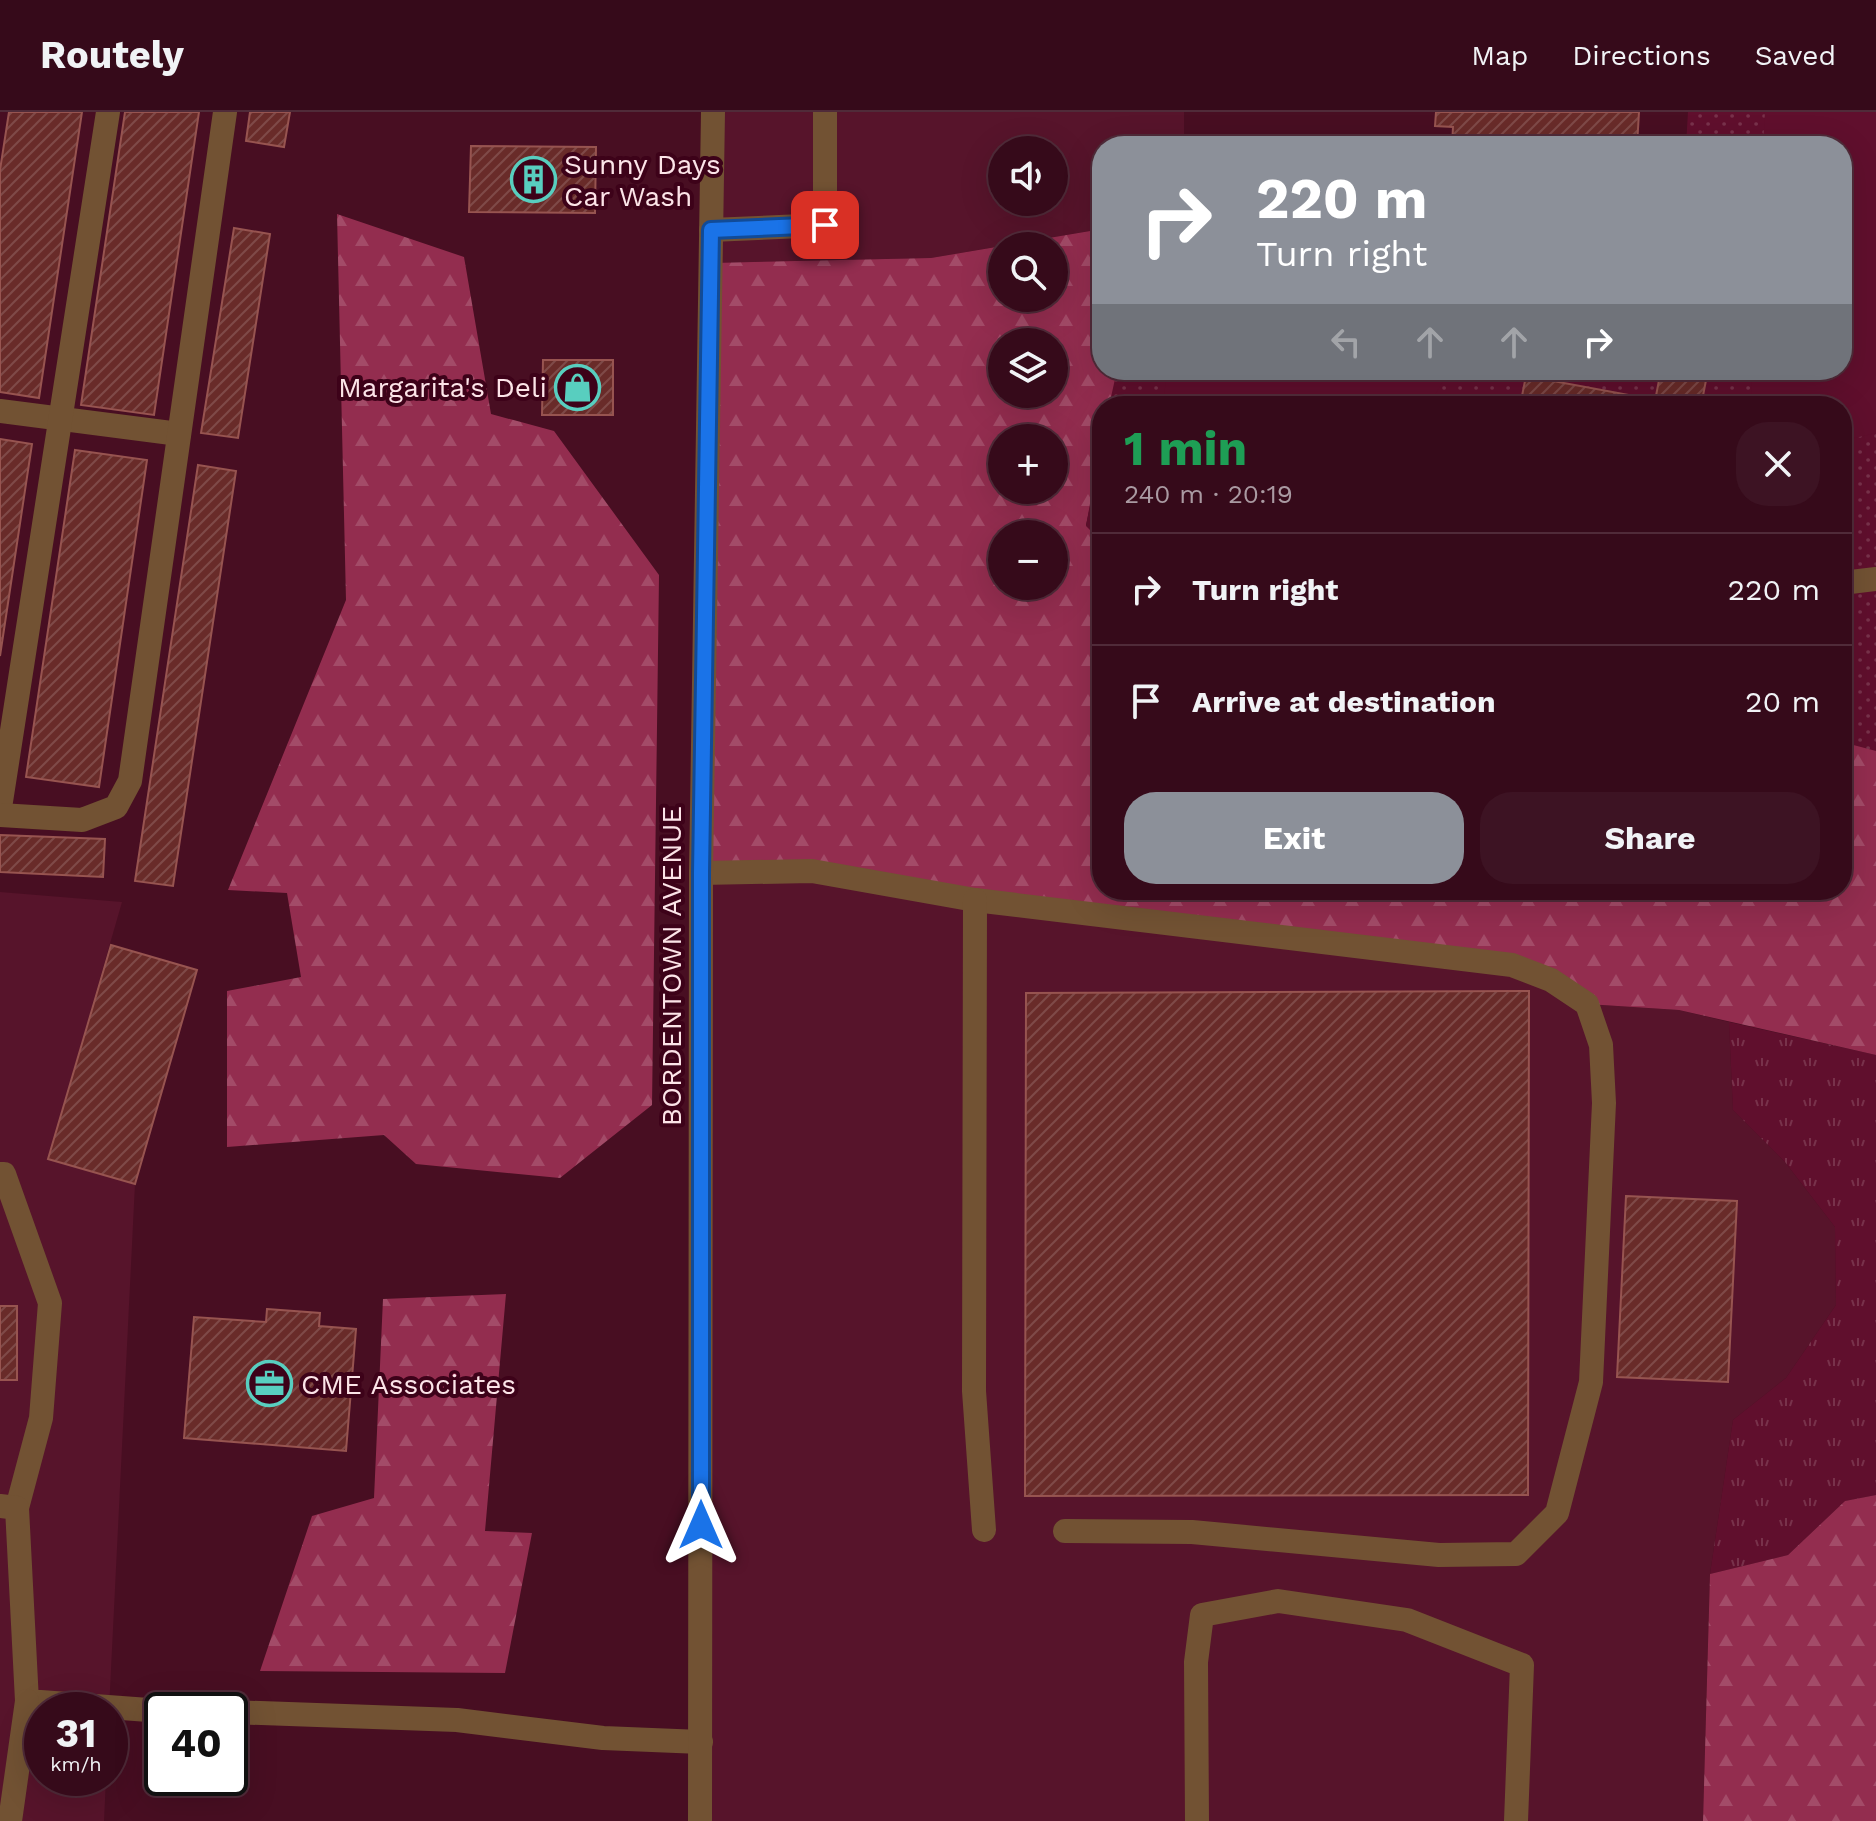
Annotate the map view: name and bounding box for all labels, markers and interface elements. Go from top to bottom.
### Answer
text: Routely [40,33,184,77]
text: Map [1471,39,1528,72]
text: Directions [1572,39,1711,72]
text: Saved [1755,39,1836,72]
map controls [988,136,1068,600]
button: sound [988,136,1068,216]
place label: Sunny Days Car Wash [564,148,721,213]
building icon: Sunny Days Car Wash [509,156,557,204]
text: 220 m [1256,166,1428,232]
icon: right [1124,168,1228,272]
pin [791,191,859,259]
icon: arrive [803,203,847,247]
button: search [988,232,1068,312]
text: Turn right [1256,233,1427,275]
icon: left [1324,320,1368,364]
icon: ahead [1408,320,1452,364]
icon: ahead [1492,320,1536,364]
icon: right [1576,320,1620,364]
button: layers [988,328,1068,408]
shop icon: Margarita's Deli [554,363,602,411]
place label: Margarita's Deli [338,371,547,404]
text: 1 min [1124,420,1247,477]
button: close [1736,422,1820,506]
button: + [988,424,1068,504]
text: 240 m · 20:19 [1124,479,1293,509]
button: − [988,520,1068,600]
icon: right [1124,567,1168,611]
text: Turn right [1192,572,1338,607]
text: 220 m [1728,572,1820,607]
icon: arrive [1124,679,1168,723]
text: Arrive at destination [1192,684,1496,719]
text: 20 m [1745,684,1820,719]
button: Exit [1124,792,1464,884]
button: Share [1480,792,1820,884]
street label: BORDENTOWN AVENUE [655,806,688,1126]
office icon: CME Associates [246,1360,294,1408]
place label: CME Associates [301,1368,516,1401]
position arrow [659,1483,743,1567]
speed limit sign: 40 [144,1692,248,1796]
text: 31 [56,1710,96,1757]
text: km/h [50,1752,102,1776]

